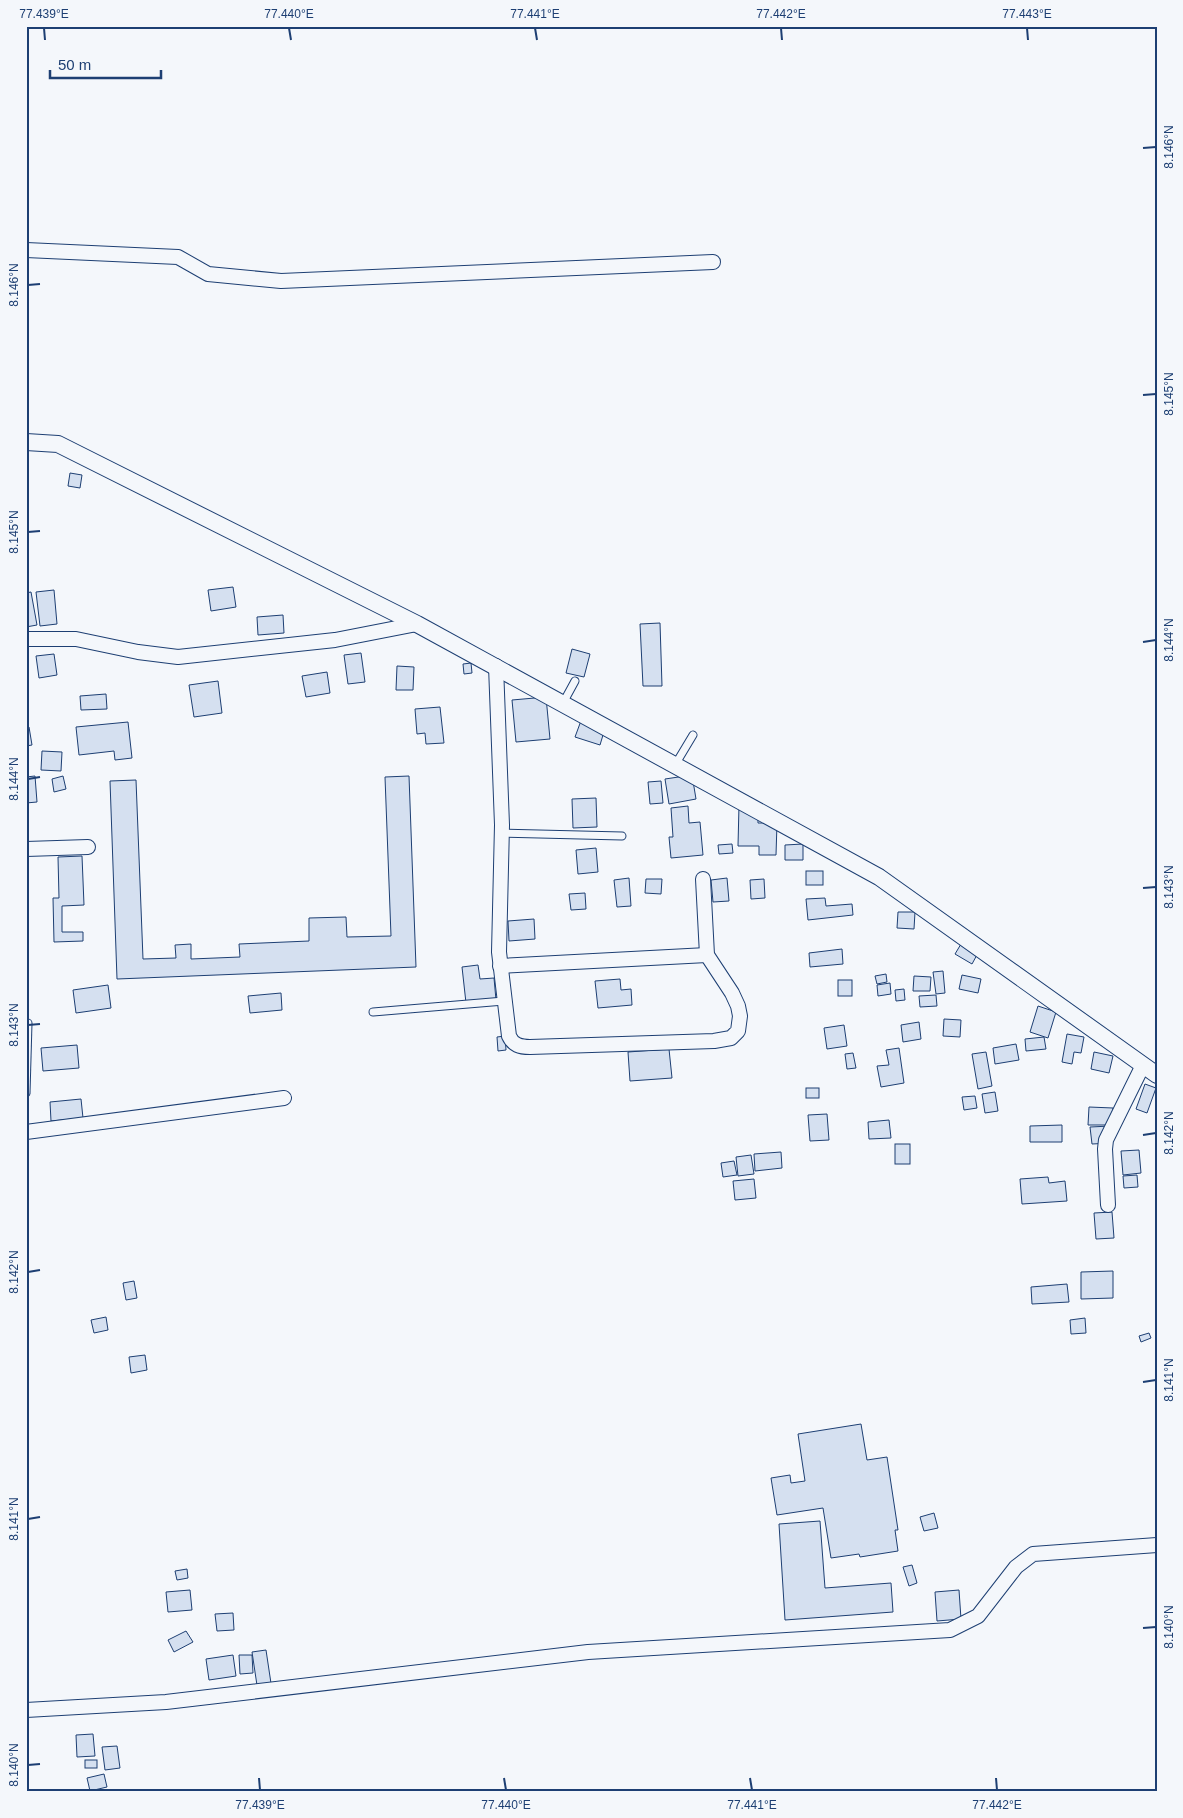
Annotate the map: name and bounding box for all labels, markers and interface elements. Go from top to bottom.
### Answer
text: 77.439°E [19,7,69,21]
text: 77.440°E [264,7,314,21]
text: 77.441°E [510,7,560,21]
text: 77.442°E [756,7,806,21]
text: 77.443°E [1002,7,1052,21]
scale bar [50,48,161,80]
text: 50 m [58,56,91,73]
text: 8.146°N [1162,125,1176,169]
text: 8.146°N [7,263,21,307]
text: 8.145°N [1162,372,1176,416]
text: 8.145°N [7,510,21,554]
text: 8.144°N [1162,618,1176,662]
text: 8.144°N [7,757,21,801]
text: 8.143°N [1162,865,1176,909]
text: 8.143°N [7,1003,21,1047]
text: 8.142°N [1162,1111,1176,1155]
text: 8.142°N [7,1250,21,1294]
text: 8.141°N [1162,1358,1176,1402]
text: 8.141°N [7,1497,21,1541]
text: 8.140°N [1162,1605,1176,1649]
text: 8.140°N [7,1743,21,1787]
text: 77.439°E [235,1798,285,1812]
text: 77.440°E [481,1798,531,1812]
text: 77.441°E [727,1798,777,1812]
text: 77.442°E [972,1798,1022,1812]

